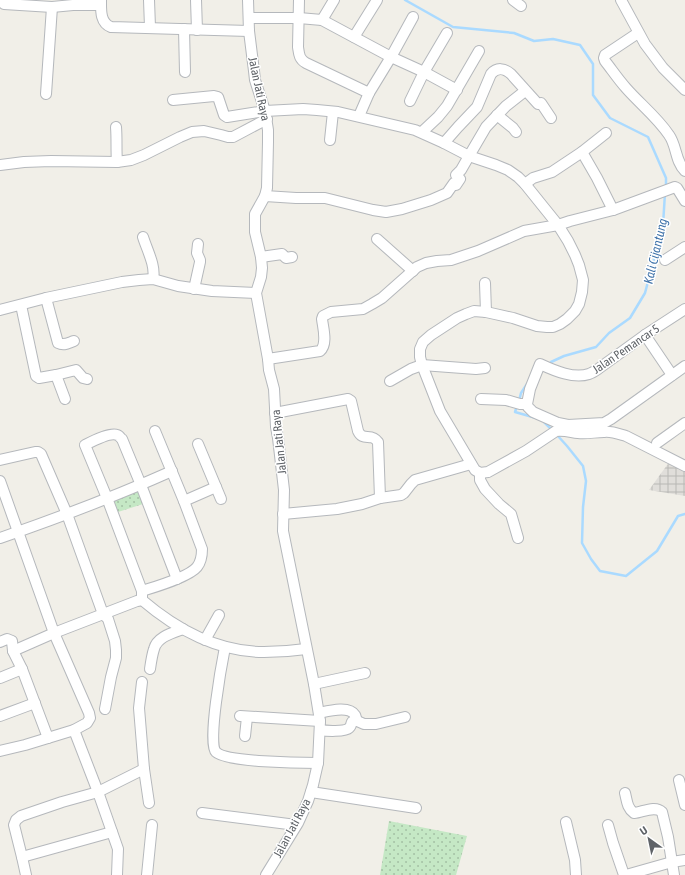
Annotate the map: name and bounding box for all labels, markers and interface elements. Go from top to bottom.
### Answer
street label: Jalan Jati Raya [245,56,273,122]
water label: Kali Cijantung [641,217,670,285]
street label: Jalan Pemancar 5 [590,321,662,377]
street label: Jalan Jati Raya [269,409,289,475]
street label: Jalan Jati Raya [271,796,313,860]
north arrow [629,819,669,859]
text: U [638,824,650,837]

